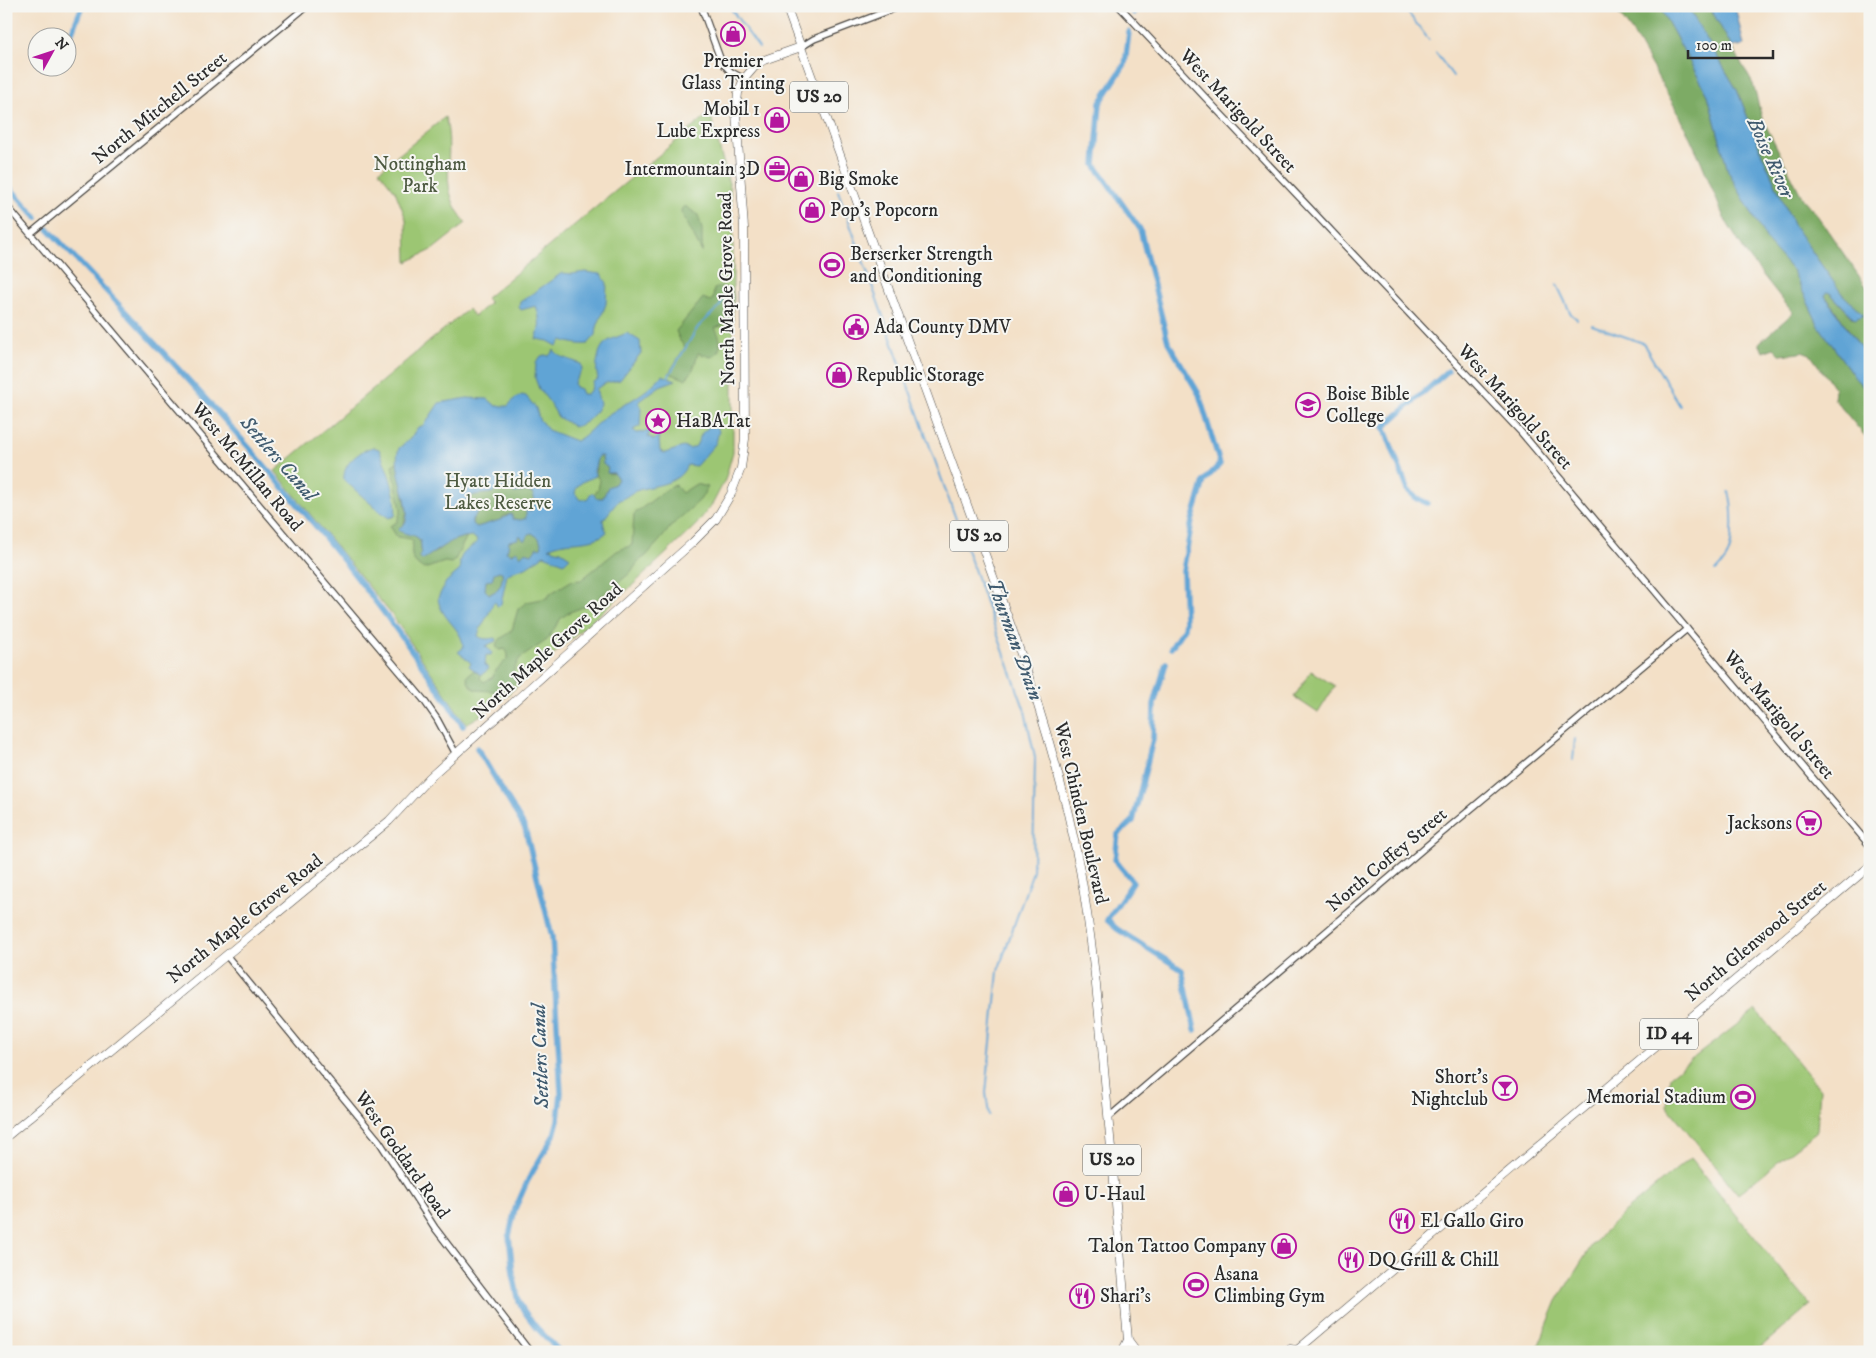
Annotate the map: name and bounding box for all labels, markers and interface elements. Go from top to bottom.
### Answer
shop icon: Premier Glass Tinting [720,21,746,47]
north arrow [28,28,78,78]
scale bar [1688,28,1774,60]
text: N [51,34,72,55]
text: 100 m [1696,36,1732,55]
street label: West Marigold Street [1174,44,1301,178]
street label: North Mitchell Street [88,47,232,169]
place label: Premier Glass Tinting [681,50,785,95]
road number: US 20 [790,81,848,112]
place label: Mobil 1 Lube Express [656,98,760,143]
shop icon: Mobil 1 Lube Express [764,107,790,133]
water label: Boise River [1741,113,1800,204]
park label: Nottingham Park [373,153,467,198]
office icon: Intermountain 3D [764,156,790,182]
place label: Intermountain 3D [625,158,760,181]
shop icon: Big Smoke [788,166,814,192]
place label: Big Smoke [818,168,899,191]
street label: North Maple Grove Road [714,192,740,386]
shop icon: Pop's Popcorn [799,197,825,223]
place label: Pop's Popcorn [830,199,938,222]
place label: Berserker Strength and Conditioning [850,243,993,288]
sports icon: Berserker Strength and Conditioning [819,252,845,278]
public building icon: Ada County DMV [843,314,869,340]
place label: Ada County DMV [874,316,1012,339]
street label: West Marigold Street [1452,339,1577,474]
shop icon: Republic Storage [826,362,852,388]
place label: Republic Storage [856,364,984,387]
place label: Boise Bible College [1326,383,1410,428]
school or university icon: Boise Bible College [1295,392,1321,418]
street label: West McMillan Road [186,397,308,537]
place icon: HaBATat [645,408,671,434]
place label: HaBATat [676,410,751,433]
water label: Settlers Canal [234,411,323,508]
park label: Hyatt Hidden Lakes Reserve [444,470,552,515]
road number: US 20 [950,520,1008,552]
water label: Thurman Drain [980,576,1048,704]
street label: North Maple Grove Road [469,577,628,724]
street label: West Marigold Street [1718,645,1840,784]
street label: West Chinden Boulevard [1049,719,1113,907]
street label: North Coffey Street [1322,803,1452,917]
supermarket icon: Jacksons [1796,810,1822,836]
place label: Jacksons [1725,812,1792,835]
street label: North Maple Grove Road [163,849,328,989]
street label: North Glenwood Street [1681,875,1831,1007]
water label: Settlers Canal [527,1001,555,1110]
road number: ID 44 [1640,1019,1698,1050]
place label: Short's Nightclub [1411,1066,1488,1111]
bar icon: Short's Nightclub [1492,1075,1518,1101]
sports icon: Memorial Stadium [1730,1084,1756,1110]
street label: West Goddard Road [349,1086,455,1224]
place label: Memorial Stadium [1586,1086,1726,1109]
road number: US 20 [1083,1144,1141,1176]
shop icon: U-Haul [1053,1181,1079,1207]
place label: U-Haul [1084,1183,1146,1206]
restaurant icon: El Gallo Giro [1389,1208,1415,1234]
place label: El Gallo Giro [1420,1210,1524,1233]
shop icon: Talon Tattoo Company [1271,1233,1297,1259]
place label: Talon Tattoo Company [1088,1235,1267,1258]
restaurant icon: DQ Grill & Chill [1338,1247,1364,1273]
place label: DQ Grill & Chill [1368,1249,1499,1272]
place label: Asana Climbing Gym [1214,1263,1325,1308]
sports icon: Asana Climbing Gym [1183,1272,1209,1298]
restaurant icon: Shari's [1069,1283,1095,1309]
place label: Shari's [1100,1285,1151,1308]

